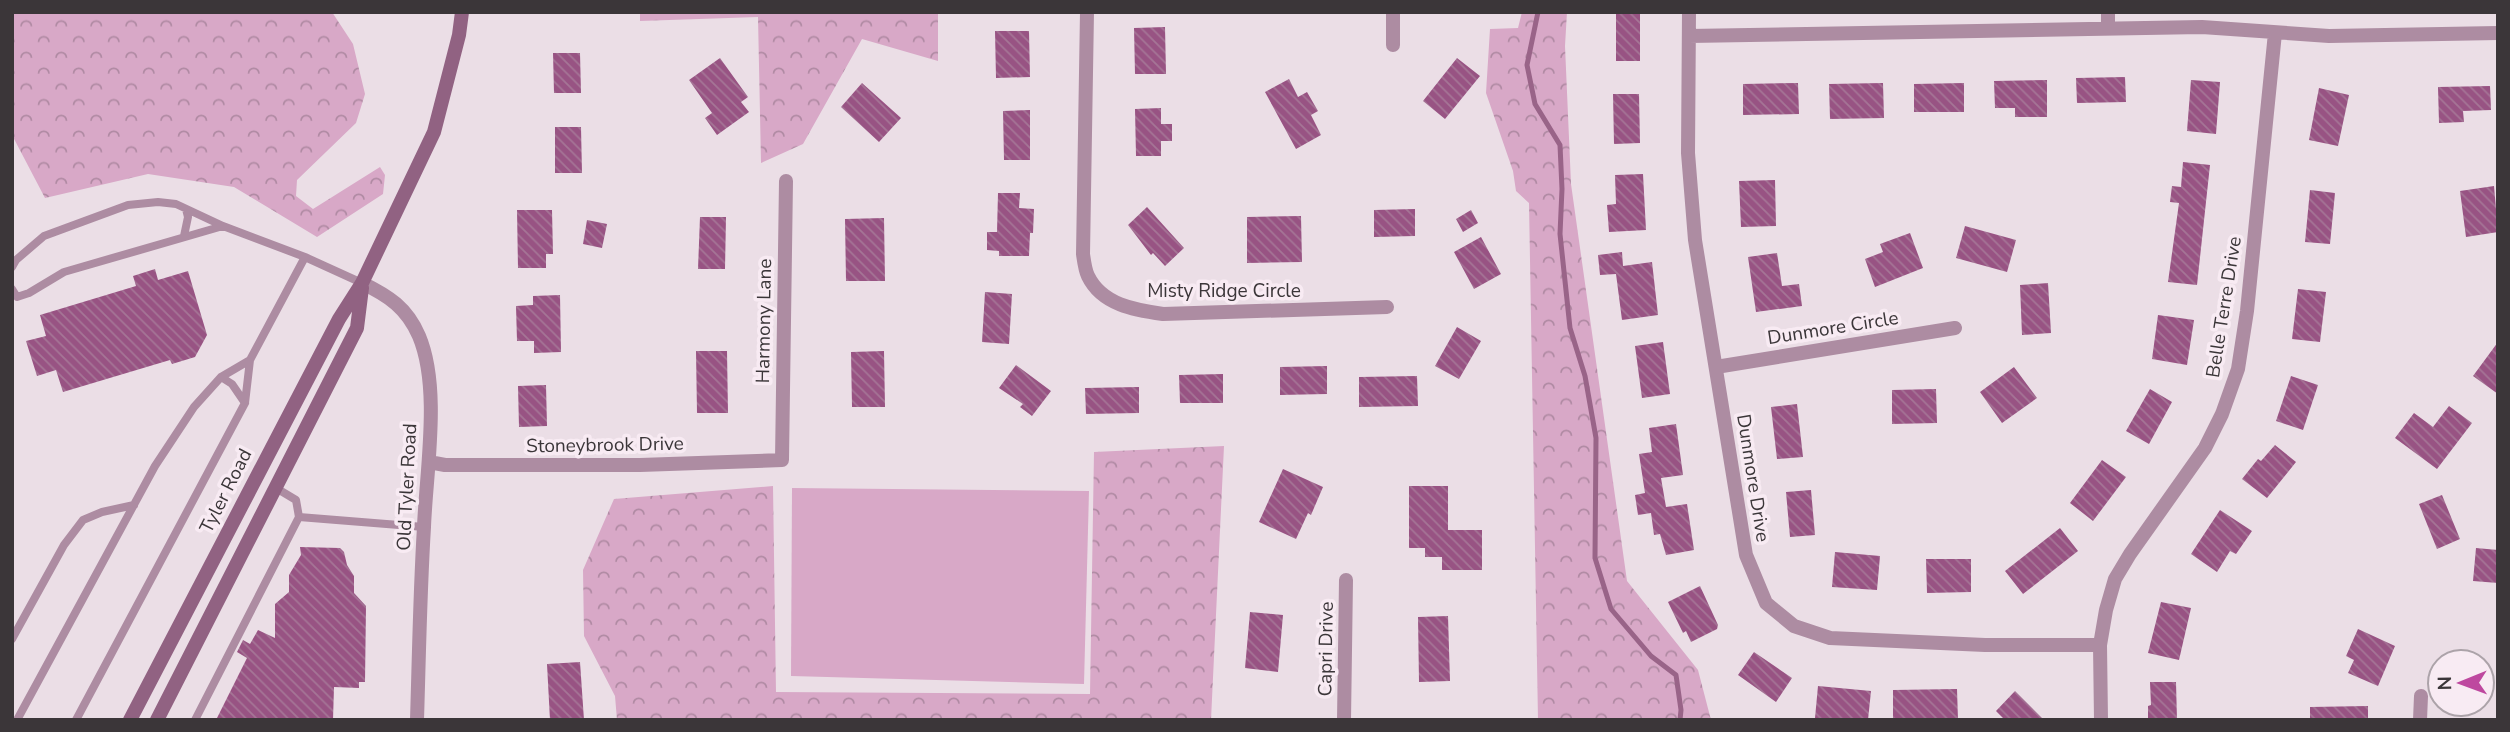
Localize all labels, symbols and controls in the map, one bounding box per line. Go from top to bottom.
street label: Belle Terre Drive [2200,234,2248,380]
street label: Harmony Lane [750,258,778,384]
street label: Misty Ridge Circle [1147,278,1301,304]
street label: Dunmore Circle [1766,305,1900,351]
street label: Dunmore Drive [1730,412,1776,544]
street label: Old Tyler Road [391,423,423,551]
street label: Stoneybrook Drive [526,431,684,459]
street label: Tyler Road [194,444,258,538]
street label: Capri Drive [1312,601,1340,697]
north arrow [2426,648,2496,718]
text: N [2432,676,2458,691]

